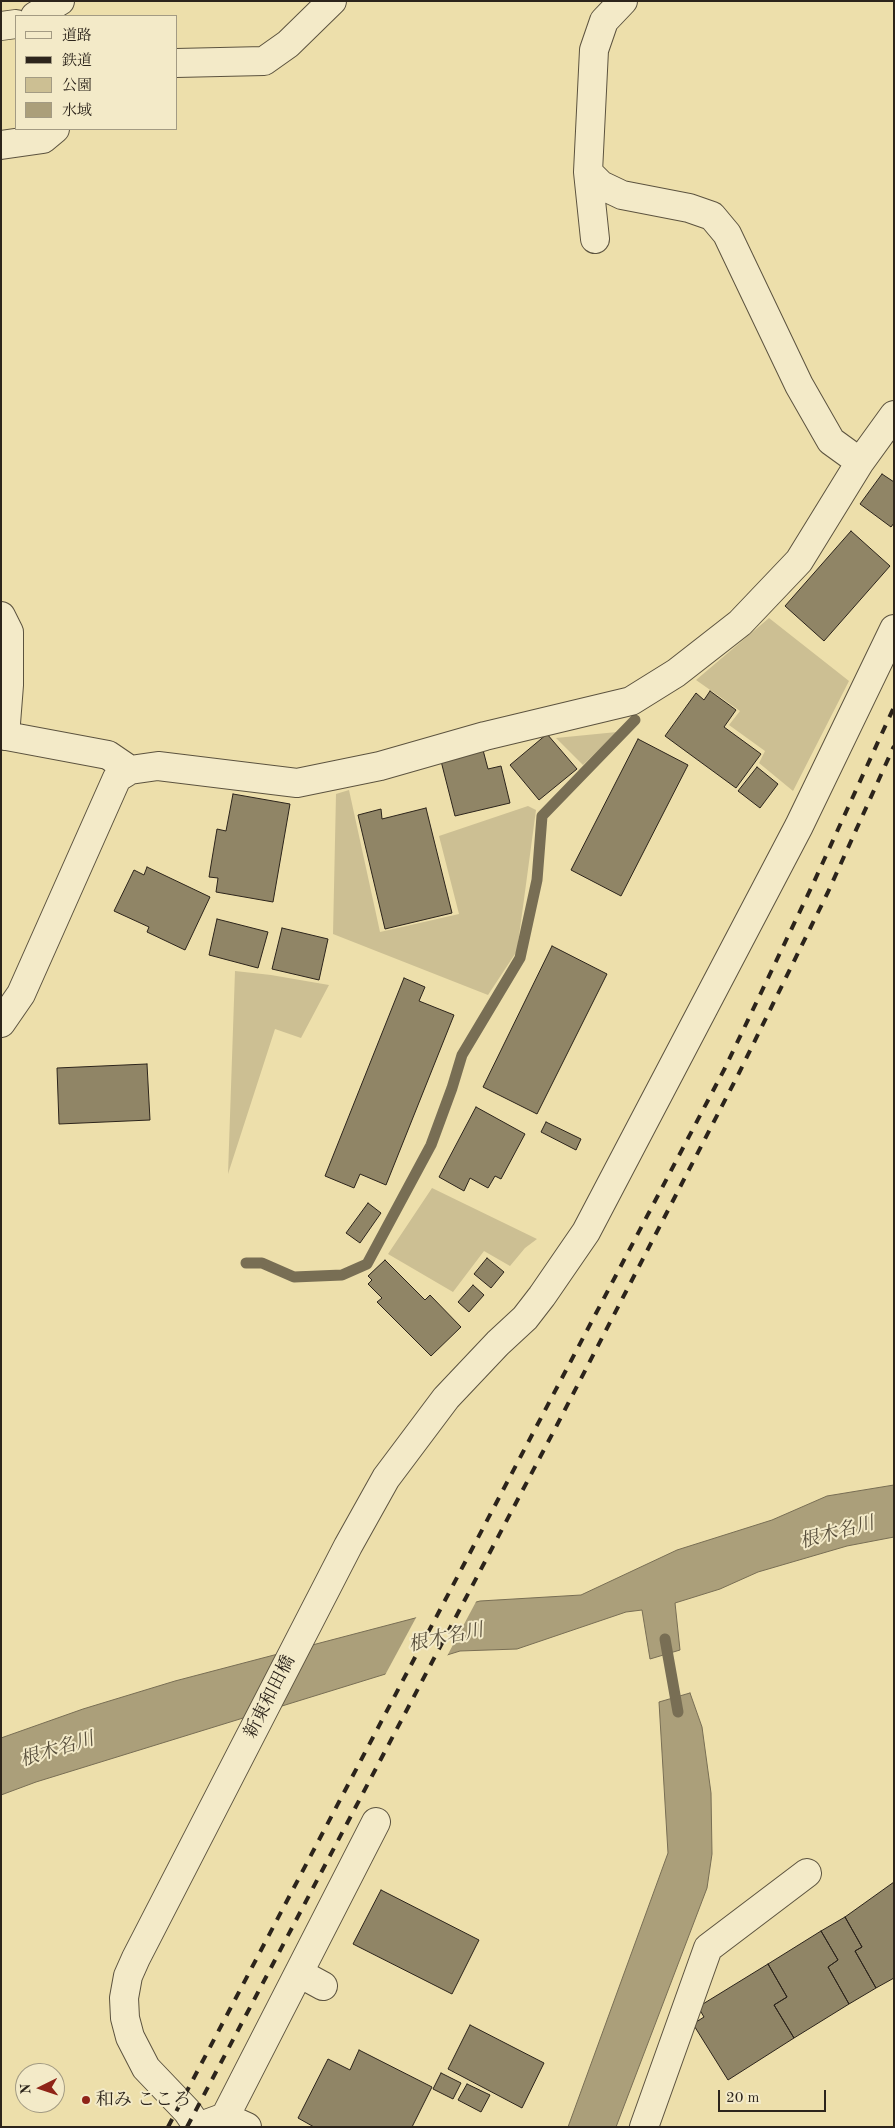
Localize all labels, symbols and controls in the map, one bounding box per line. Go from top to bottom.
legend [15,15,178,130]
text: 道路 [62,29,92,44]
text: 鉄道 [62,54,92,69]
text: 公園 [62,79,92,94]
text: 水域 [62,104,92,119]
water label: 根木名川 [797,1512,877,1554]
water label: 根木名川 [406,1619,486,1657]
street label: 新東和田橋 [240,1652,300,1742]
water label: 根木名川 [17,1728,97,1772]
north arrow [15,2063,65,2113]
scale bar [720,2080,828,2112]
text: N [19,2083,33,2095]
place label: 和み こころ [96,2089,191,2111]
text: 20 m [726,2091,760,2106]
marker: 和み こころ [80,2094,92,2106]

